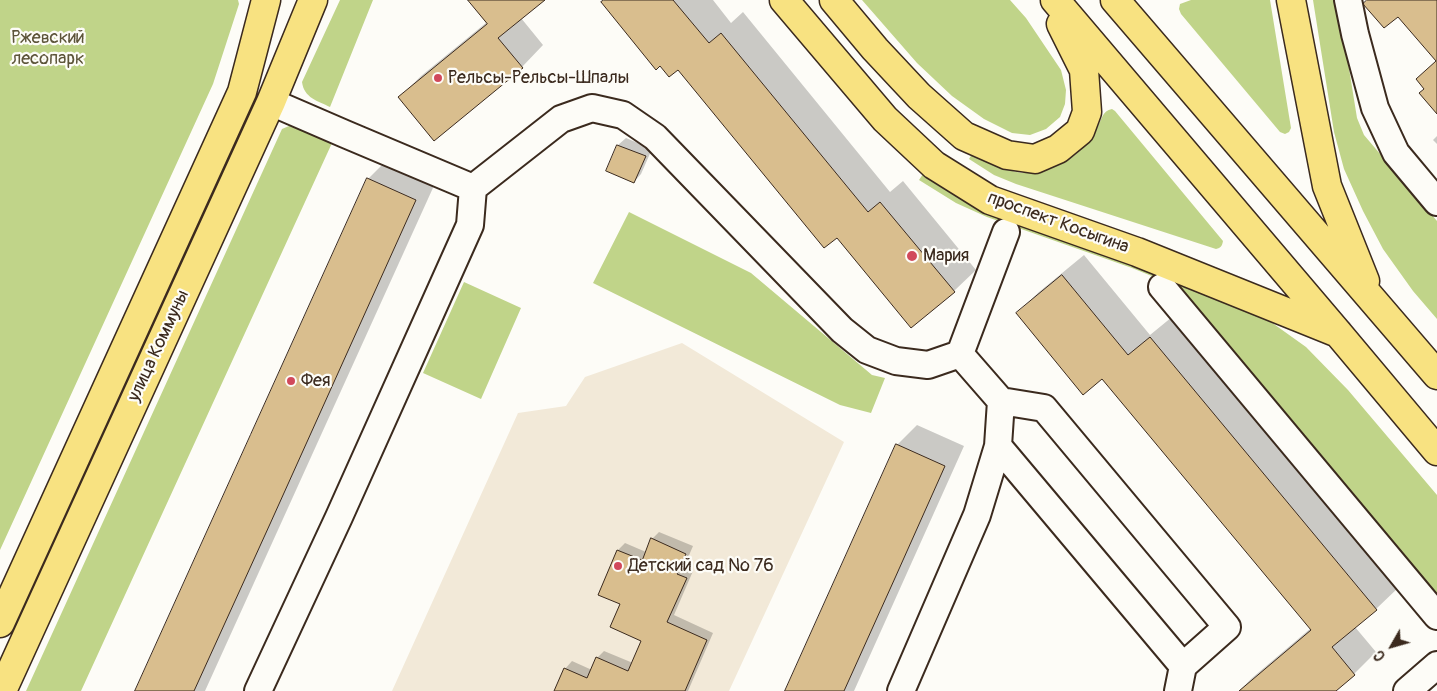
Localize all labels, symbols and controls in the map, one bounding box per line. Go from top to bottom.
park label: Ржевский лесопарк [11,27,85,70]
place label: Рельсы-Рельсы-Шпалы [448,67,629,89]
marker: Рельсы-Рельсы-Шпалы [432,72,444,84]
street label: проспект Косыгина [984,187,1132,259]
place label: Мария [923,245,969,267]
marker: Мария [905,249,919,263]
street label: улица Коммуны [124,287,194,405]
place label: Фея [301,370,330,392]
marker: Фея [285,375,297,387]
place label: Детский сад № 76 [628,555,774,577]
marker: Детский сад № 76 [612,560,624,572]
north arrow [1367,621,1417,671]
text: С [1370,647,1389,664]

